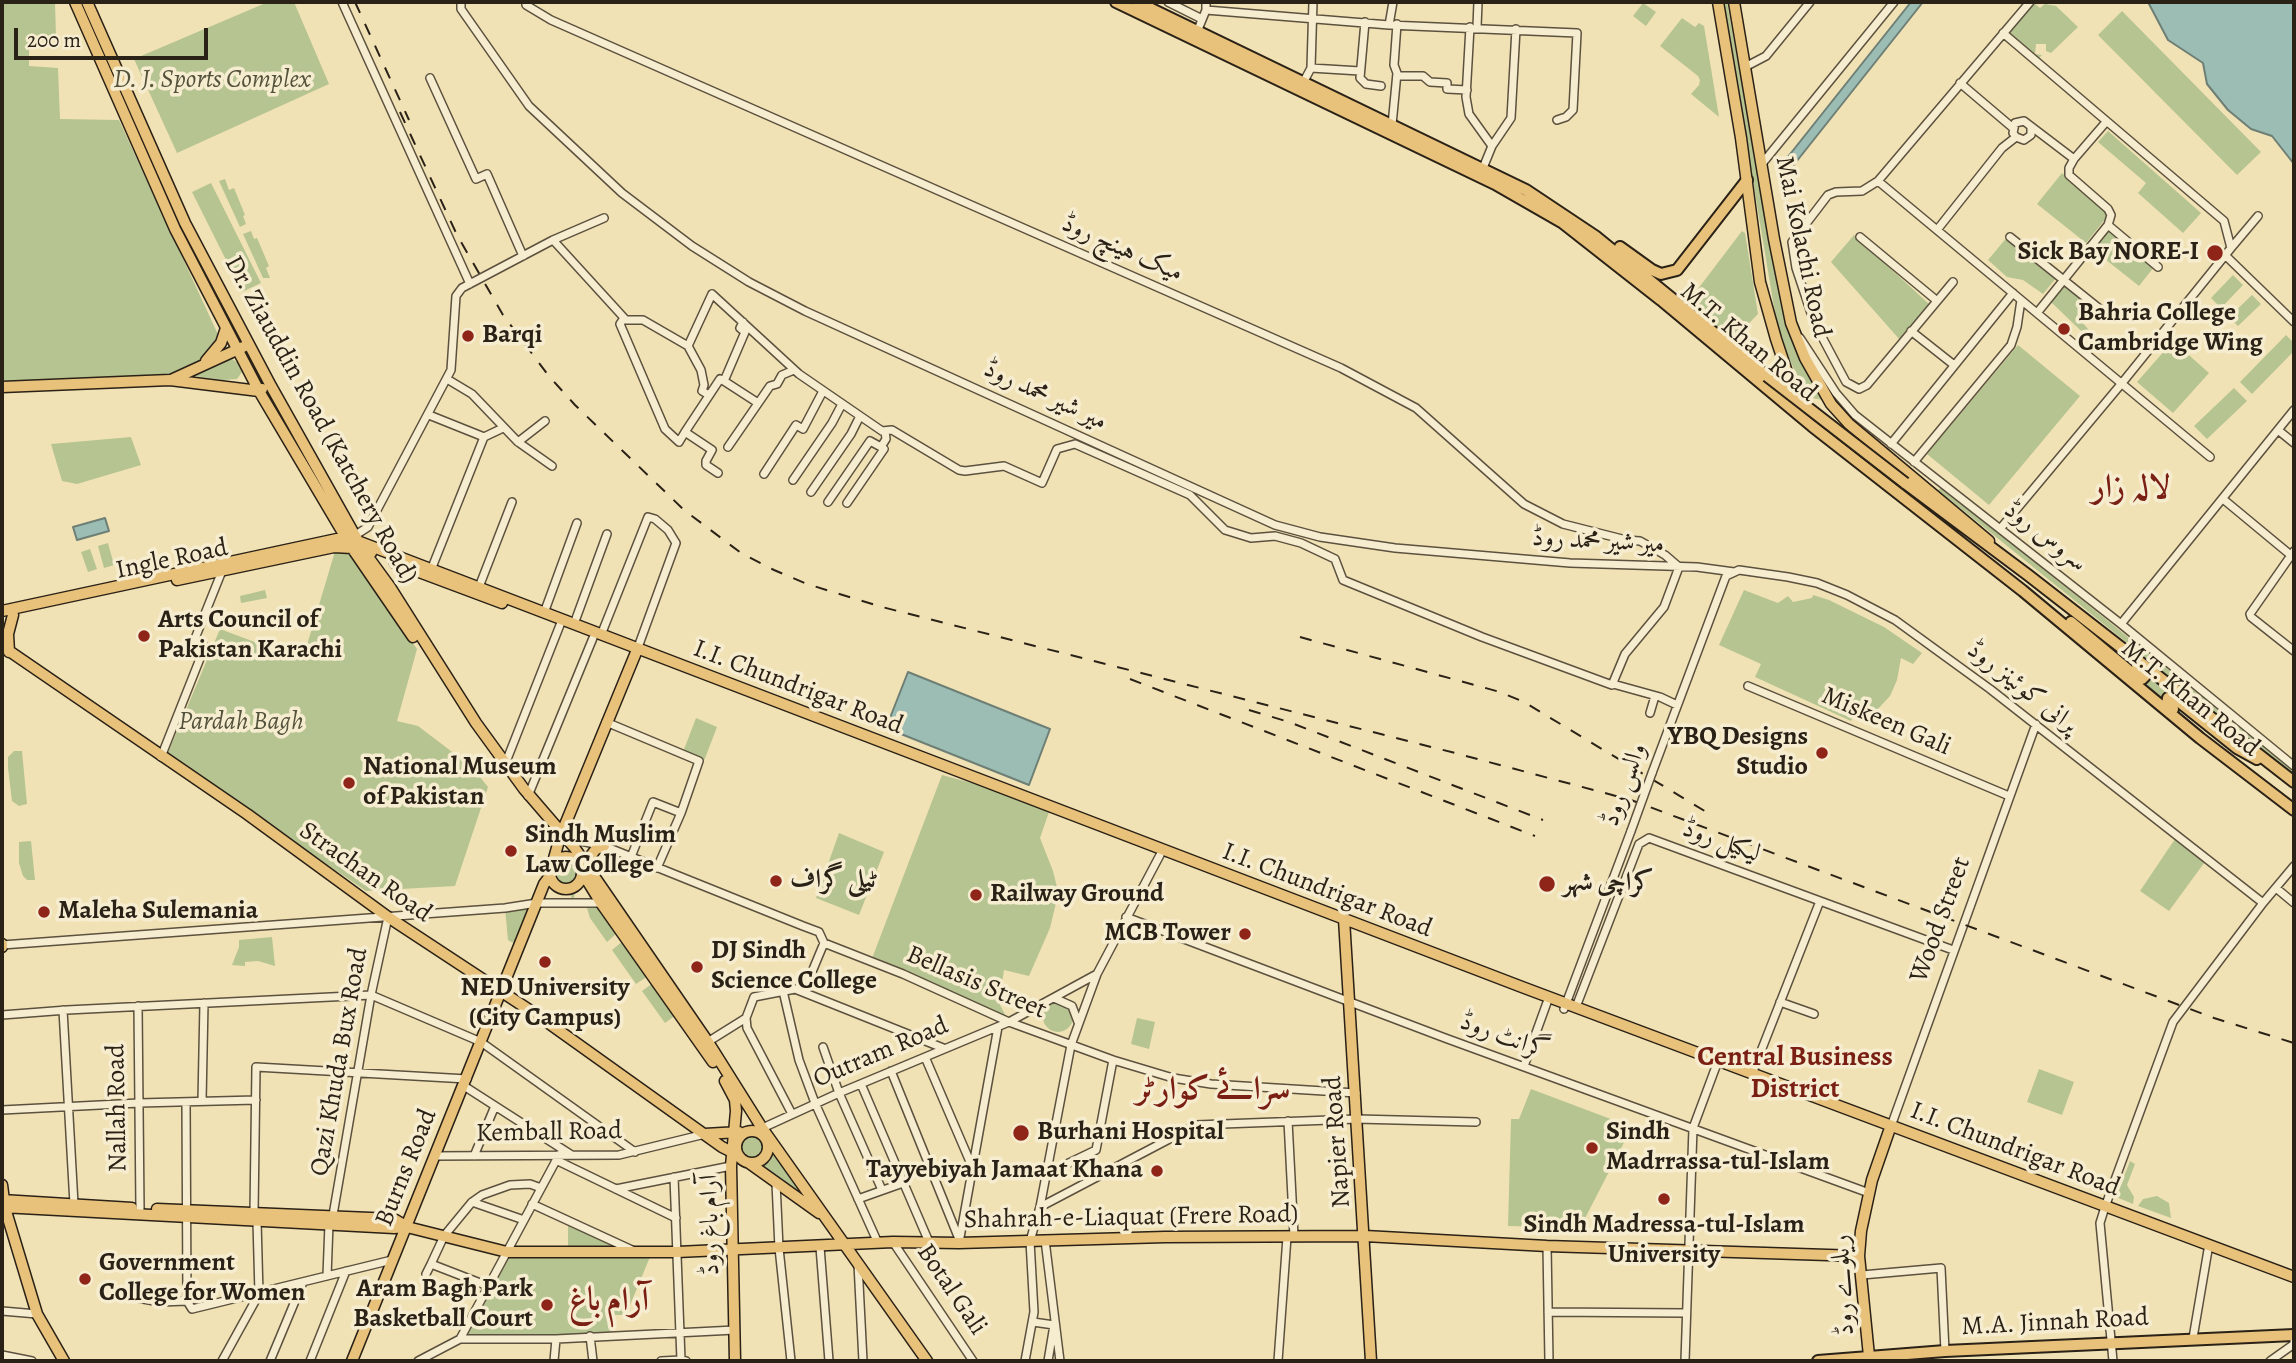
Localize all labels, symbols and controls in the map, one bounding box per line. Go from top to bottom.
scale bar [18,14,212,58]
text: 200 m [27,26,81,54]
park label: D. J. Sports Complex [113,65,311,97]
street label: Mai Kolachi Road [1768,153,1836,341]
street label: میک ہینچ روڈ [1056,208,1188,290]
place label: Sick Bay NORE-I [2018,237,2199,269]
marker: Sick Bay NORE-I [2205,243,2225,263]
street label: Dr. Ziauddin Road (Katchery Road) [217,251,423,589]
street label: M.T. Khan Road [1673,277,1823,409]
place label: Bahria College Cambridge Wing [2078,298,2263,360]
place label: Barqi [482,320,542,352]
marker: Bahria College Cambridge Wing [2056,321,2072,337]
marker: Barqi [460,328,476,344]
street label: میر شیر محمد روڈ [978,354,1112,438]
district label: لالہ زار [2092,469,2170,509]
street label: سروس روڈ [1997,495,2093,579]
street label: میر شیر محمد روڈ [1531,523,1665,561]
street label: Ingle Road [113,533,231,587]
place label: Arts Council of Pakistan Karachi [158,605,342,666]
marker: Arts Council of Pakistan Karachi [136,628,152,644]
street label: I.I. Chundrigar Road [689,634,907,742]
street label: M.T. Khan Road [2115,634,2265,764]
street label: پرانی کوئینز روڈ [1960,635,2084,741]
street label: Miskeen Gali [1817,681,1955,763]
park label: Pardah Bagh [178,707,304,739]
place label: YBQ Designs Studio [1667,722,1808,784]
street label: والس روڈ [1596,739,1654,831]
marker: YBQ Designs Studio [1814,745,1830,761]
place label: National Museum of Pakistan [363,752,557,814]
marker: National Museum of Pakistan [341,775,357,791]
street label: لیکیل روڈ [1678,814,1764,870]
street label: Strachan Road [293,816,437,930]
place label: Sindh Muslim Law College [525,820,676,882]
street label: I.I. Chundrigar Road [1218,837,1436,945]
marker: Sindh Muslim Law College [503,843,519,859]
street label: Wood Street [1904,853,1978,987]
place label: ٹیلی گراف [790,865,878,897]
place label: کراچی شہر [1563,868,1653,900]
marker: ٹیلی گراف [768,873,784,889]
marker: کراچی شہر [1537,874,1557,894]
place label: Railway Ground [990,879,1164,911]
marker: Railway Ground [968,887,984,903]
place label: Maleha Sulemania [58,896,258,928]
marker: Maleha Sulemania [36,904,52,920]
place label: MCB Tower [1104,918,1231,950]
marker: MCB Tower [1237,926,1253,942]
place label: DJ Sindh Science College [711,936,877,998]
street label: Bellasis Street [901,940,1051,1026]
street label: Qazi Khuda Bux Road [305,945,375,1179]
marker: NED University (City Campus) [537,954,553,970]
marker: DJ Sindh Science College [689,959,705,975]
place label: NED University (City Campus) [460,973,630,1034]
street label: گرانٹ روڈ [1455,1007,1553,1067]
street label: Outram Road [809,1011,953,1095]
district label: Central Business District [1697,1041,1893,1107]
street label: Nallah Road [101,1044,135,1172]
district label: سرائے کوارٹر [1136,1071,1290,1111]
street label: Napier Road [1318,1075,1358,1209]
street label: I.I. Chundrigar Road [1906,1096,2124,1204]
street label: Burns Road [369,1105,445,1231]
street label: Kemball Road [476,1116,622,1150]
place label: Burhani Hospital [1037,1117,1224,1149]
place label: Sindh Madrrassa-tul-Islam [1606,1117,1830,1178]
marker: Burhani Hospital [1011,1123,1031,1143]
marker: Sindh Madrrassa-tul-Islam [1584,1140,1600,1156]
place label: Tayyebiyah Jamaat Khana [866,1155,1143,1187]
marker: Tayyebiyah Jamaat Khana [1149,1163,1165,1179]
street label: آرام باغ روڈ [695,1174,727,1276]
marker: Sindh Madressa-tul-Islam University [1656,1191,1672,1207]
street label: Shahrah-e-Liaquat (Frere Road) [963,1199,1299,1237]
place label: Sindh Madressa-tul-Islam University [1523,1210,1805,1272]
street label: ریلوے روڈ [1826,1234,1862,1336]
street label: Botal Gali [909,1238,993,1342]
place label: Government College for Women [99,1248,305,1310]
marker: Government College for Women [77,1271,93,1287]
place label: Aram Bagh Park Basketball Court [353,1274,533,1336]
district label: آرام باغ [569,1282,649,1322]
marker: Aram Bagh Park Basketball Court [539,1297,555,1313]
street label: M.A. Jinnah Road [1961,1303,2149,1343]

